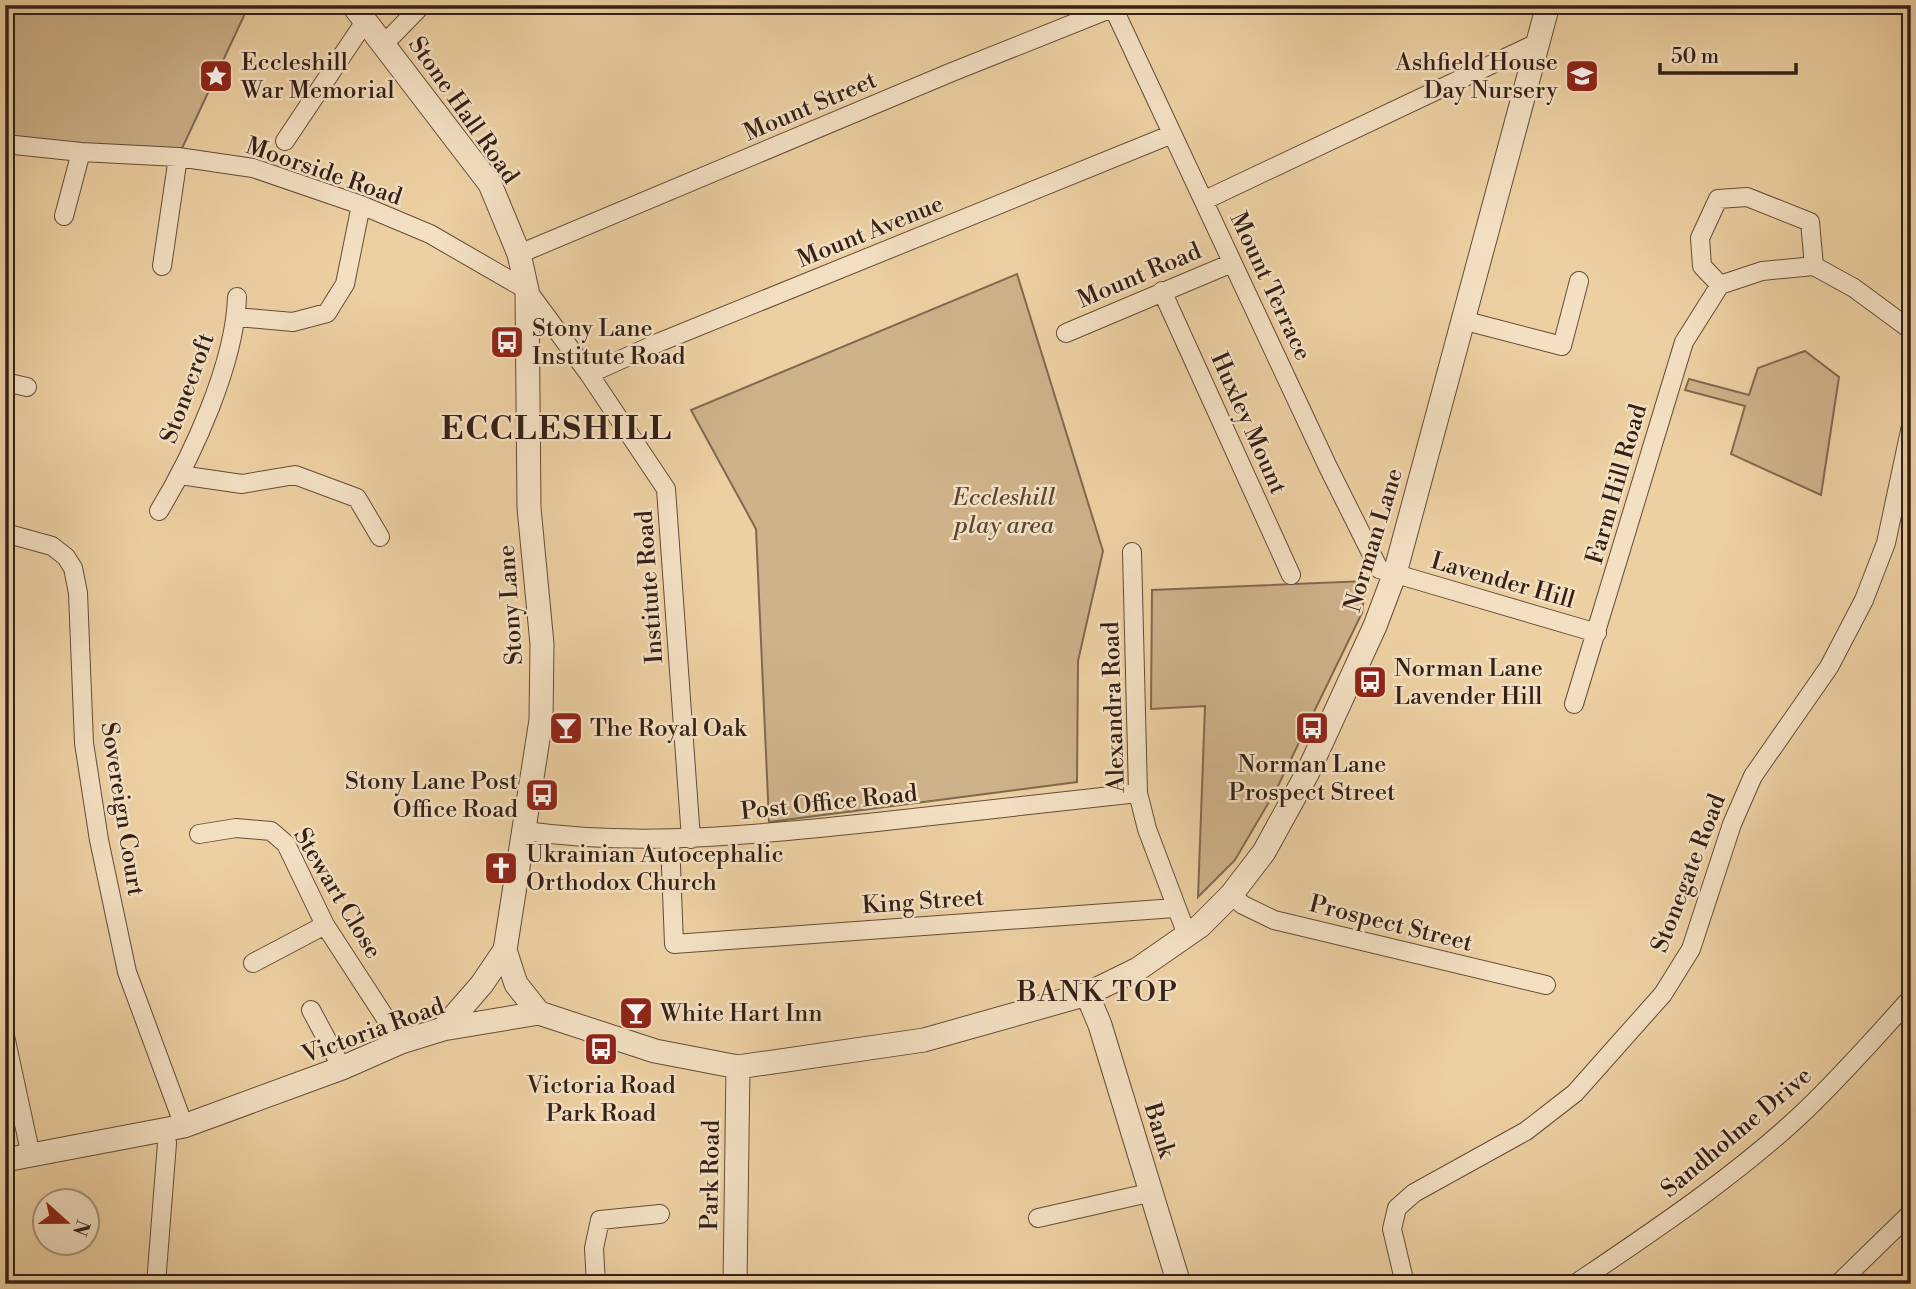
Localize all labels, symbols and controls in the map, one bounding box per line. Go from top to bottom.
street label: Stone Hall Road [401,31,525,190]
scale bar [1660,32,1797,76]
text: 50 m [1671,44,1719,70]
place label: Eccleshill War Memorial [240,48,395,106]
place label: Ashfield House Day Nursery [1394,48,1558,106]
place icon: Eccleshill War Memorial [197,57,235,95]
school or university icon: Ashfield House Day Nursery [1563,57,1601,95]
street label: Mount Street [739,65,882,148]
street label: Moorside Road [242,131,406,213]
street label: Mount Avenue [793,189,948,275]
street label: Mount Terrace [1223,207,1318,365]
street label: Mount Road [1073,236,1206,315]
place label: Stony Lane Institute Road [532,314,686,372]
bus stop icon: Stony Lane Institute Road [488,323,526,361]
street label: Stonecroft [154,329,222,448]
street label: Huxley Mount [1203,348,1293,499]
street label: Farm Hill Road [1580,400,1654,568]
district label: ECCLESHILL [441,409,673,449]
street label: Norman Lane [1338,465,1410,616]
park label: Eccleshill play area [951,483,1055,541]
street label: Institute Road [630,509,670,665]
street label: Stony Lane [492,544,530,666]
street label: Lavender Hill [1427,546,1578,616]
street label: Alexandra Road [1096,620,1132,794]
place label: Norman Lane Lavender Hill [1394,654,1543,712]
bus stop icon: Norman Lane Lavender Hill [1351,663,1389,701]
bar icon: The Royal Oak [547,709,585,747]
bus stop icon: Norman Lane Prospect Street [1293,709,1331,747]
place label: The Royal Oak [590,714,748,744]
street label: Sovereign Court [93,720,151,899]
place label: Norman Lane Prospect Street [1228,750,1396,808]
place label: Stony Lane Post Office Road [345,767,518,825]
bus stop icon: Stony Lane Post Office Road [523,776,561,814]
street label: Post Office Road [739,779,919,827]
street label: Stonegate Road [1645,789,1733,957]
street label: Stewart Close [286,823,388,964]
place label: Ukrainian Autocephalic Orthodox Church [526,840,784,898]
church icon: Ukrainian Autocephalic Orthodox Church [482,849,520,887]
street label: King Street [861,883,986,921]
street label: Prospect Street [1306,889,1476,959]
district label: BANK TOP [1016,975,1179,1010]
street label: Victoria Road [297,991,449,1071]
bar icon: White Hart Inn [617,994,655,1032]
place label: White Hart Inn [659,999,823,1029]
bus stop icon: Victoria Road Park Road [582,1030,620,1068]
street label: Sandholme Drive [1655,1061,1818,1205]
place label: Victoria Road Park Road [525,1071,676,1129]
street label: Bank [1136,1098,1182,1163]
street label: Park Road [695,1119,727,1231]
north arrow [32,1188,102,1258]
text: N [67,1216,95,1239]

